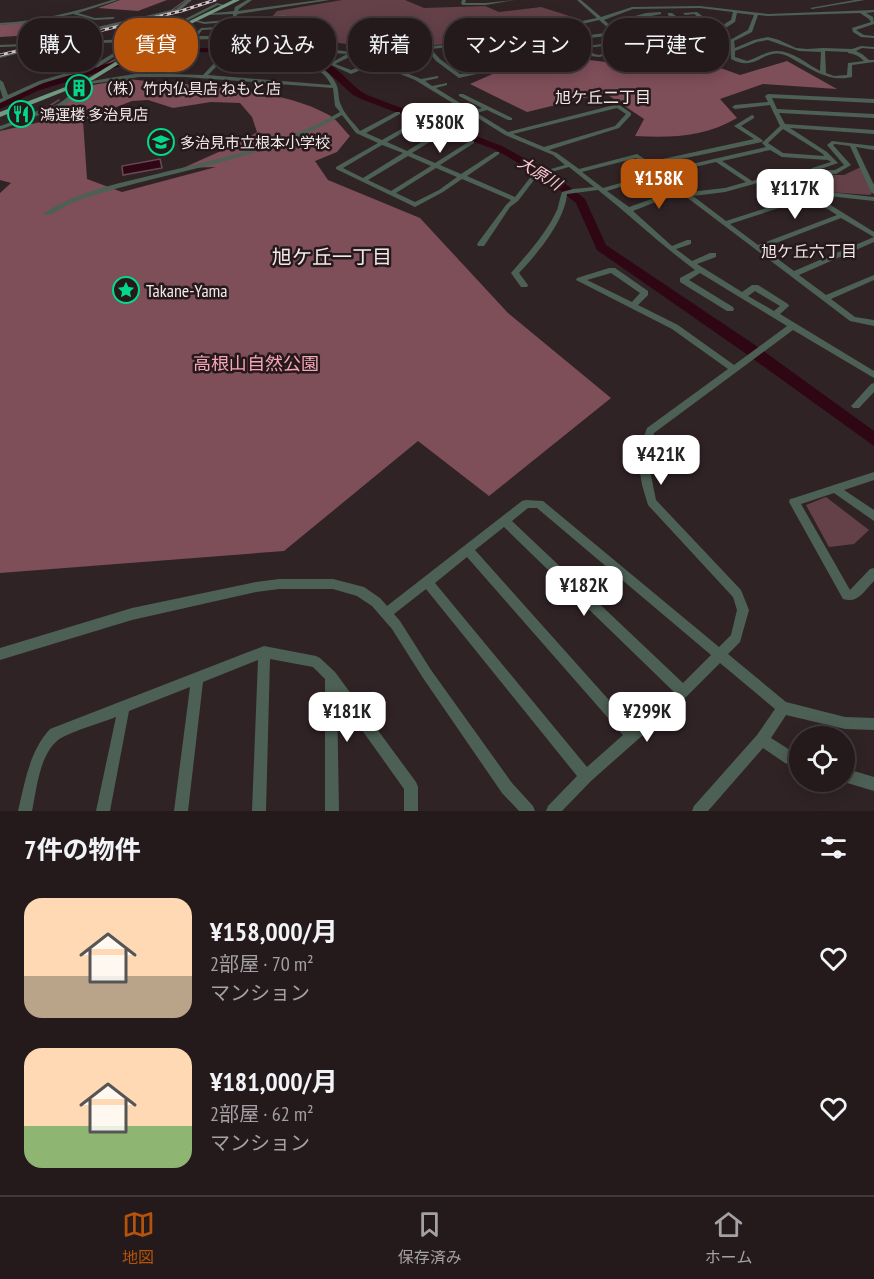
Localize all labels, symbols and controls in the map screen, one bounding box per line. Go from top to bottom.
chip: 購入 [18,18,102,72]
chip: 賃貸 [114,18,198,72]
chip: 絞り込み [210,18,336,72]
chip: 新着 [348,18,432,72]
chip: マンション [444,18,591,72]
chip: 一戸建て [603,18,729,72]
building icon: （株）竹内仏具店 ねもと店 [64,73,94,103]
place label: （株）竹内仏具店 ねもと店 [98,79,281,98]
district label: 旭ケ丘二丁目 [555,87,651,107]
restaurant icon: 鴻運楼 多治見店 [6,99,36,129]
pin: ¥580K [398,103,482,154]
place label: 鴻運楼 多治見店 [40,105,148,124]
text: ¥580K [416,109,464,135]
school or university icon: 多治見市立根本小学校 [146,127,176,157]
place label: 多治見市立根本小学校 [180,133,330,152]
water label: 大原川 [514,152,567,195]
pin: ¥158K [617,159,701,210]
text: ¥158K [635,165,683,191]
pin: ¥117K [753,169,837,220]
text: ¥117K [771,175,819,201]
district label: 旭ケ丘六丁目 [761,241,857,261]
district label: 旭ケ丘一丁目 [272,244,392,270]
place icon: Takane-Yama [111,275,141,305]
place label: Takane-Yama [146,279,228,302]
park label: 高根山自然公園 [193,352,319,375]
pin: ¥421K [619,435,703,486]
text: ¥421K [637,441,685,467]
pin: ¥182K [542,566,626,617]
text: ¥182K [560,572,608,598]
pin: ¥181K [305,692,389,743]
pin: ¥299K [605,692,689,743]
text: ¥181K [323,698,371,724]
text: ¥299K [623,698,671,724]
map controls [789,726,855,792]
button: locate [789,726,855,792]
icon: filters [817,831,850,864]
text: 7件の物件 [24,833,140,866]
text: ¥158,000/月 [210,915,338,948]
icon: home [72,922,144,994]
icon: heart [817,942,850,975]
text: 2部屋 · 70 m² [210,951,314,977]
text: マンション [210,980,310,1006]
text: ¥181,000/月 [210,1065,338,1098]
icon: home [72,1072,144,1144]
icon: heart [817,1092,850,1125]
text: 2部屋 · 62 m² [210,1101,314,1127]
text: マンション [210,1130,310,1156]
tab: 地図 [122,1208,155,1268]
tab: 保存済み [398,1208,462,1268]
tab: ホーム [705,1208,752,1268]

